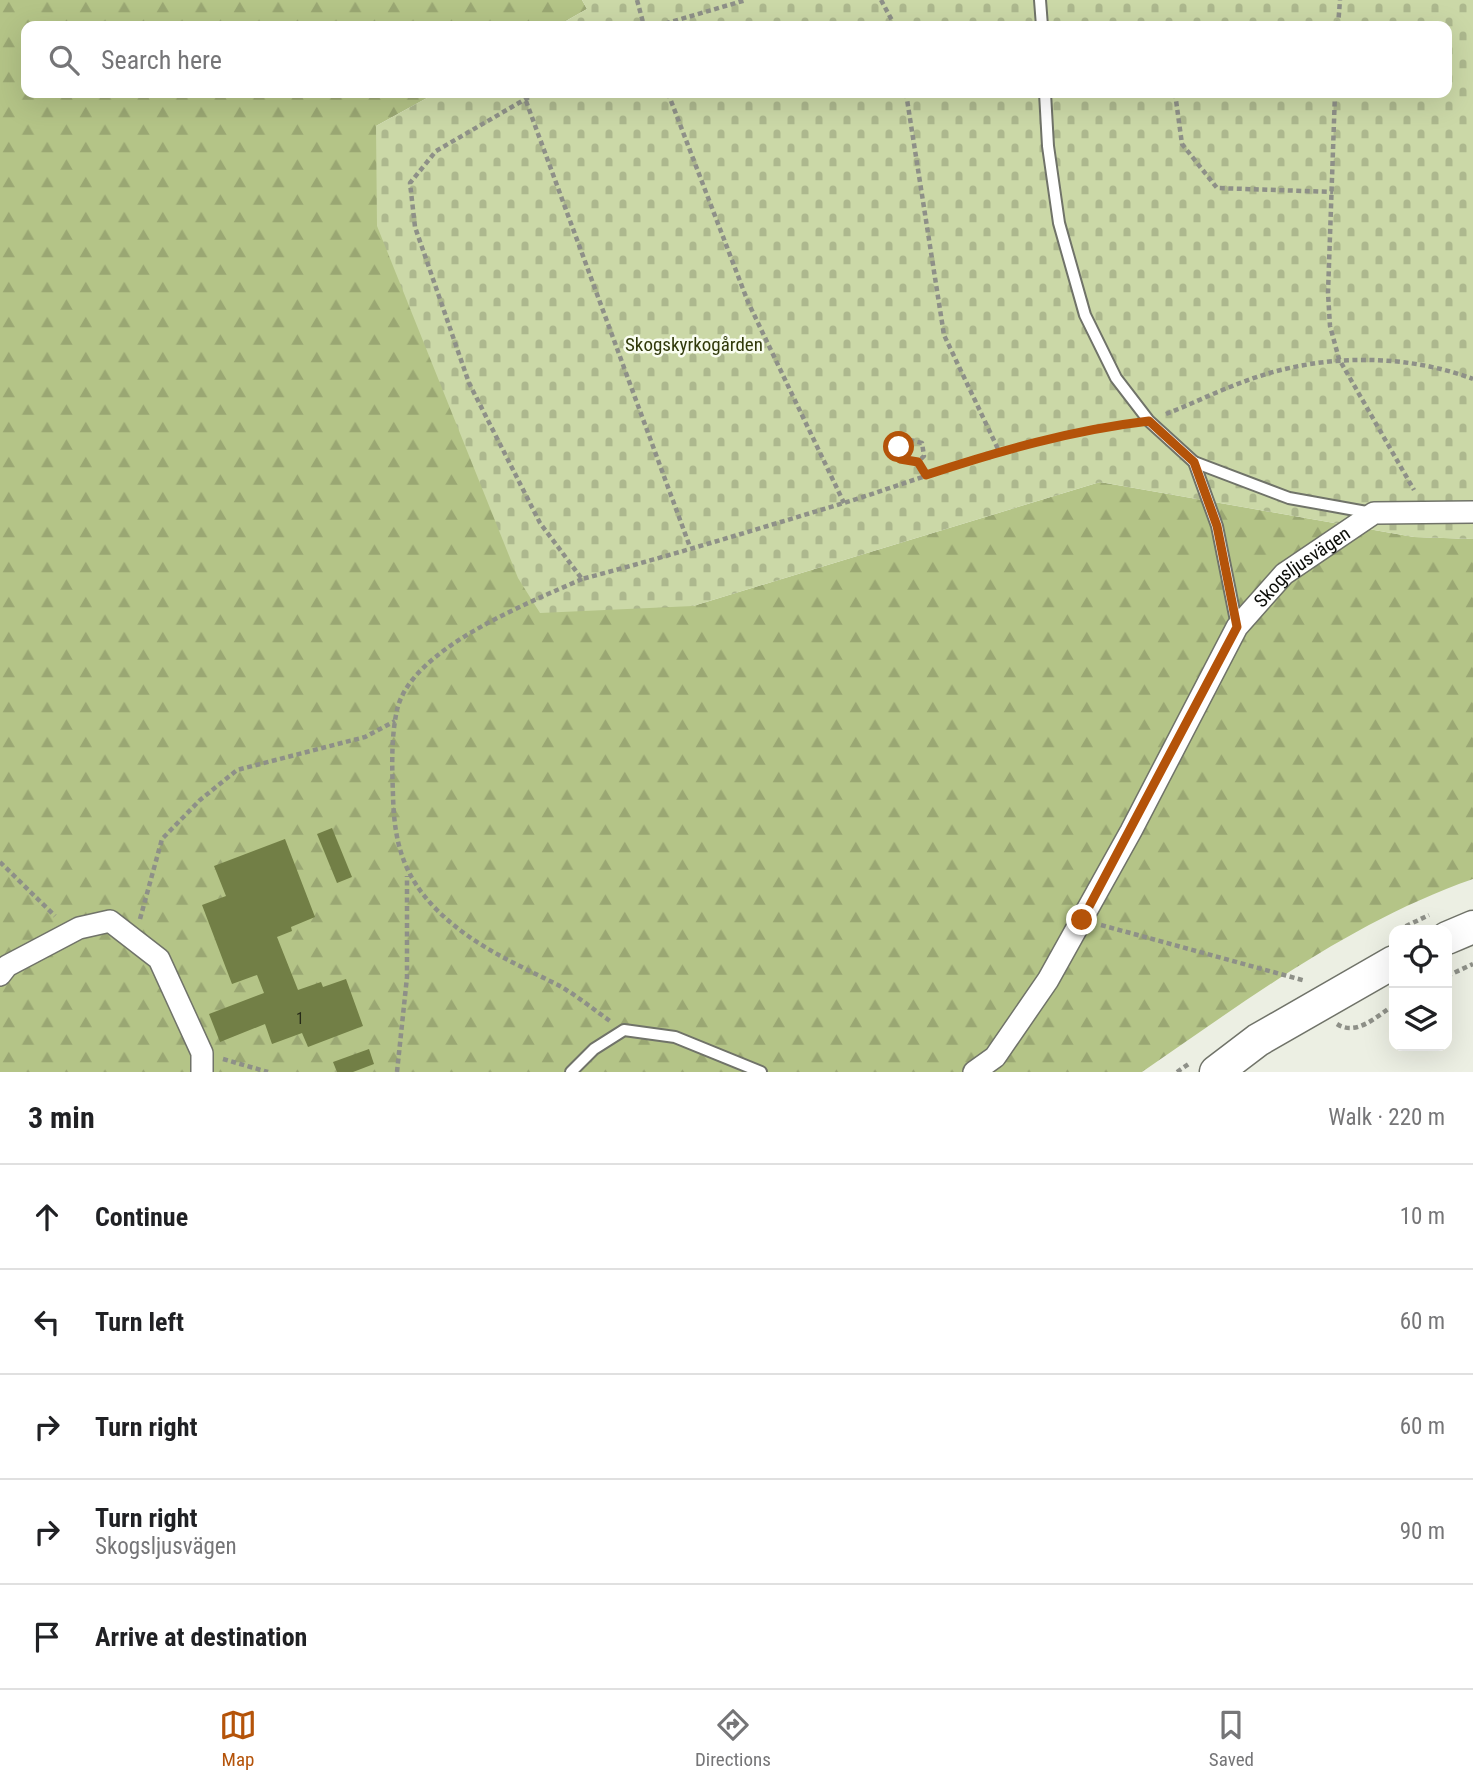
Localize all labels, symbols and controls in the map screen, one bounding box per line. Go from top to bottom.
search box [21,21,1452,98]
icon: search [45,41,83,79]
text: Search here [101,45,222,75]
park label: Skogskyrkogården [625,333,763,356]
route start [883,431,914,462]
street label: Skogsljusvägen [1249,522,1354,612]
route end [1066,904,1097,935]
map controls [1389,925,1452,1051]
button: locate [1389,925,1452,988]
button: layers [1389,988,1452,1051]
house number: 1 [296,1009,304,1028]
text: 3 min [28,1100,95,1135]
text: Walk · 220 m [1328,1104,1445,1131]
icon: ahead [28,1198,66,1236]
text: Continue [95,1202,188,1232]
text: 10 m [1400,1203,1445,1230]
icon: left [28,1303,66,1341]
text: Turn left [95,1307,184,1337]
text: 60 m [1400,1308,1445,1335]
icon: right [28,1408,66,1446]
text: Turn right [95,1412,197,1442]
text: 60 m [1400,1413,1445,1440]
text: Turn right [95,1503,197,1533]
icon: right [28,1513,66,1551]
text: 90 m [1400,1518,1445,1545]
text: Skogsljusvägen [95,1533,237,1560]
icon: arrive [28,1618,66,1656]
text: Arrive at destination [95,1622,307,1652]
tab: Map [219,1706,257,1771]
tab: Directions [695,1706,771,1771]
tab: Saved [1209,1706,1254,1771]

